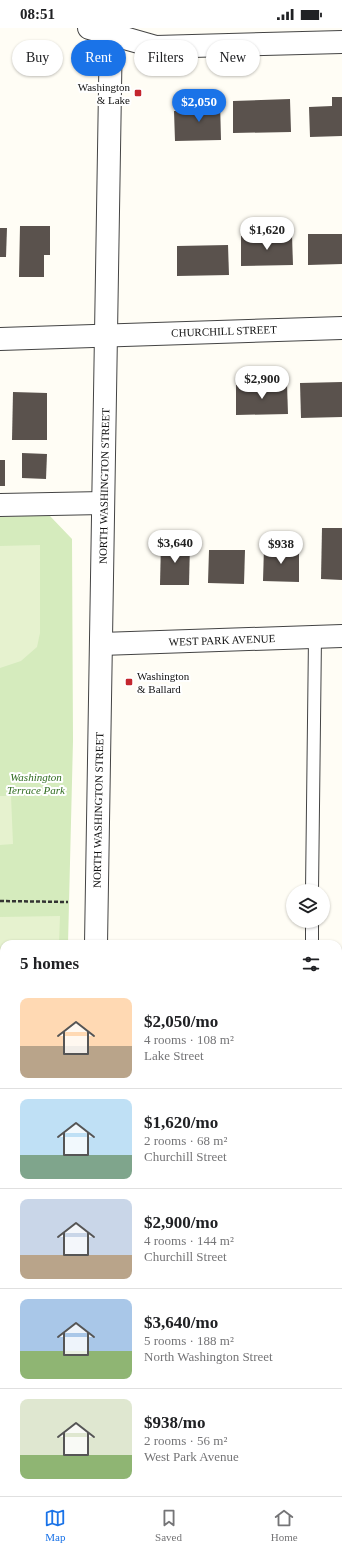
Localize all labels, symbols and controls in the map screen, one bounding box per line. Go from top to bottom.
text: 08:51 [20,6,55,22]
chip: Buy [12,40,63,76]
chip: Rent [71,40,126,76]
chip: Filters [134,40,198,76]
chip: New [206,40,260,76]
place label: Washington & Lake [78,81,130,106]
marker: Washington & Lake [133,88,143,98]
pin: $2,050 [166,89,232,123]
text: $2,050 [181,94,217,109]
pin: $1,620 [234,217,300,251]
text: $1,620 [249,222,285,237]
street label: CHURCHILL STREET [171,323,277,339]
pin: $2,900 [229,366,295,400]
text: $2,900 [244,371,280,386]
street label: NORTH WASHINGTON STREET [97,408,111,564]
pin: $3,640 [142,530,208,564]
pin: $938 [257,531,305,565]
text: $3,640 [157,535,193,550]
text: $938 [268,536,294,551]
street label: WEST PARK AVENUE [168,632,276,648]
place label: Washington & Ballard [137,670,190,695]
marker: Washington & Ballard [124,677,134,687]
street label: NORTH WASHINGTON STREET [91,732,105,888]
park label: Washington Terrace Park [7,771,66,796]
map controls [286,884,330,928]
button: layers [286,884,330,928]
icon: filters [300,953,322,975]
text: 5 homes [20,954,79,973]
text: $2,050/mo [144,1012,218,1031]
icon: home [52,1014,100,1062]
text: 4 rooms · 108 m² [144,1032,234,1047]
text: Lake Street [144,1048,204,1063]
text: $1,620/mo [144,1113,218,1132]
icon: home [52,1115,100,1163]
text: 2 rooms · 68 m² [144,1133,227,1148]
text: Churchill Street [144,1149,227,1164]
text: $2,900/mo [144,1213,218,1232]
icon: home [52,1215,100,1263]
text: 4 rooms · 144 m² [144,1233,234,1248]
text: Churchill Street [144,1249,227,1264]
text: $3,640/mo [144,1313,218,1332]
icon: home [52,1315,100,1363]
text: 5 rooms · 188 m² [144,1333,234,1348]
text: North Washington Street [144,1349,273,1364]
text: $938/mo [144,1413,205,1432]
icon: home [52,1415,100,1463]
text: 2 rooms · 56 m² [144,1433,227,1448]
text: West Park Avenue [144,1449,239,1464]
tab: Map [44,1507,66,1543]
tab: Saved [155,1507,182,1543]
tab: Home [271,1507,298,1543]

